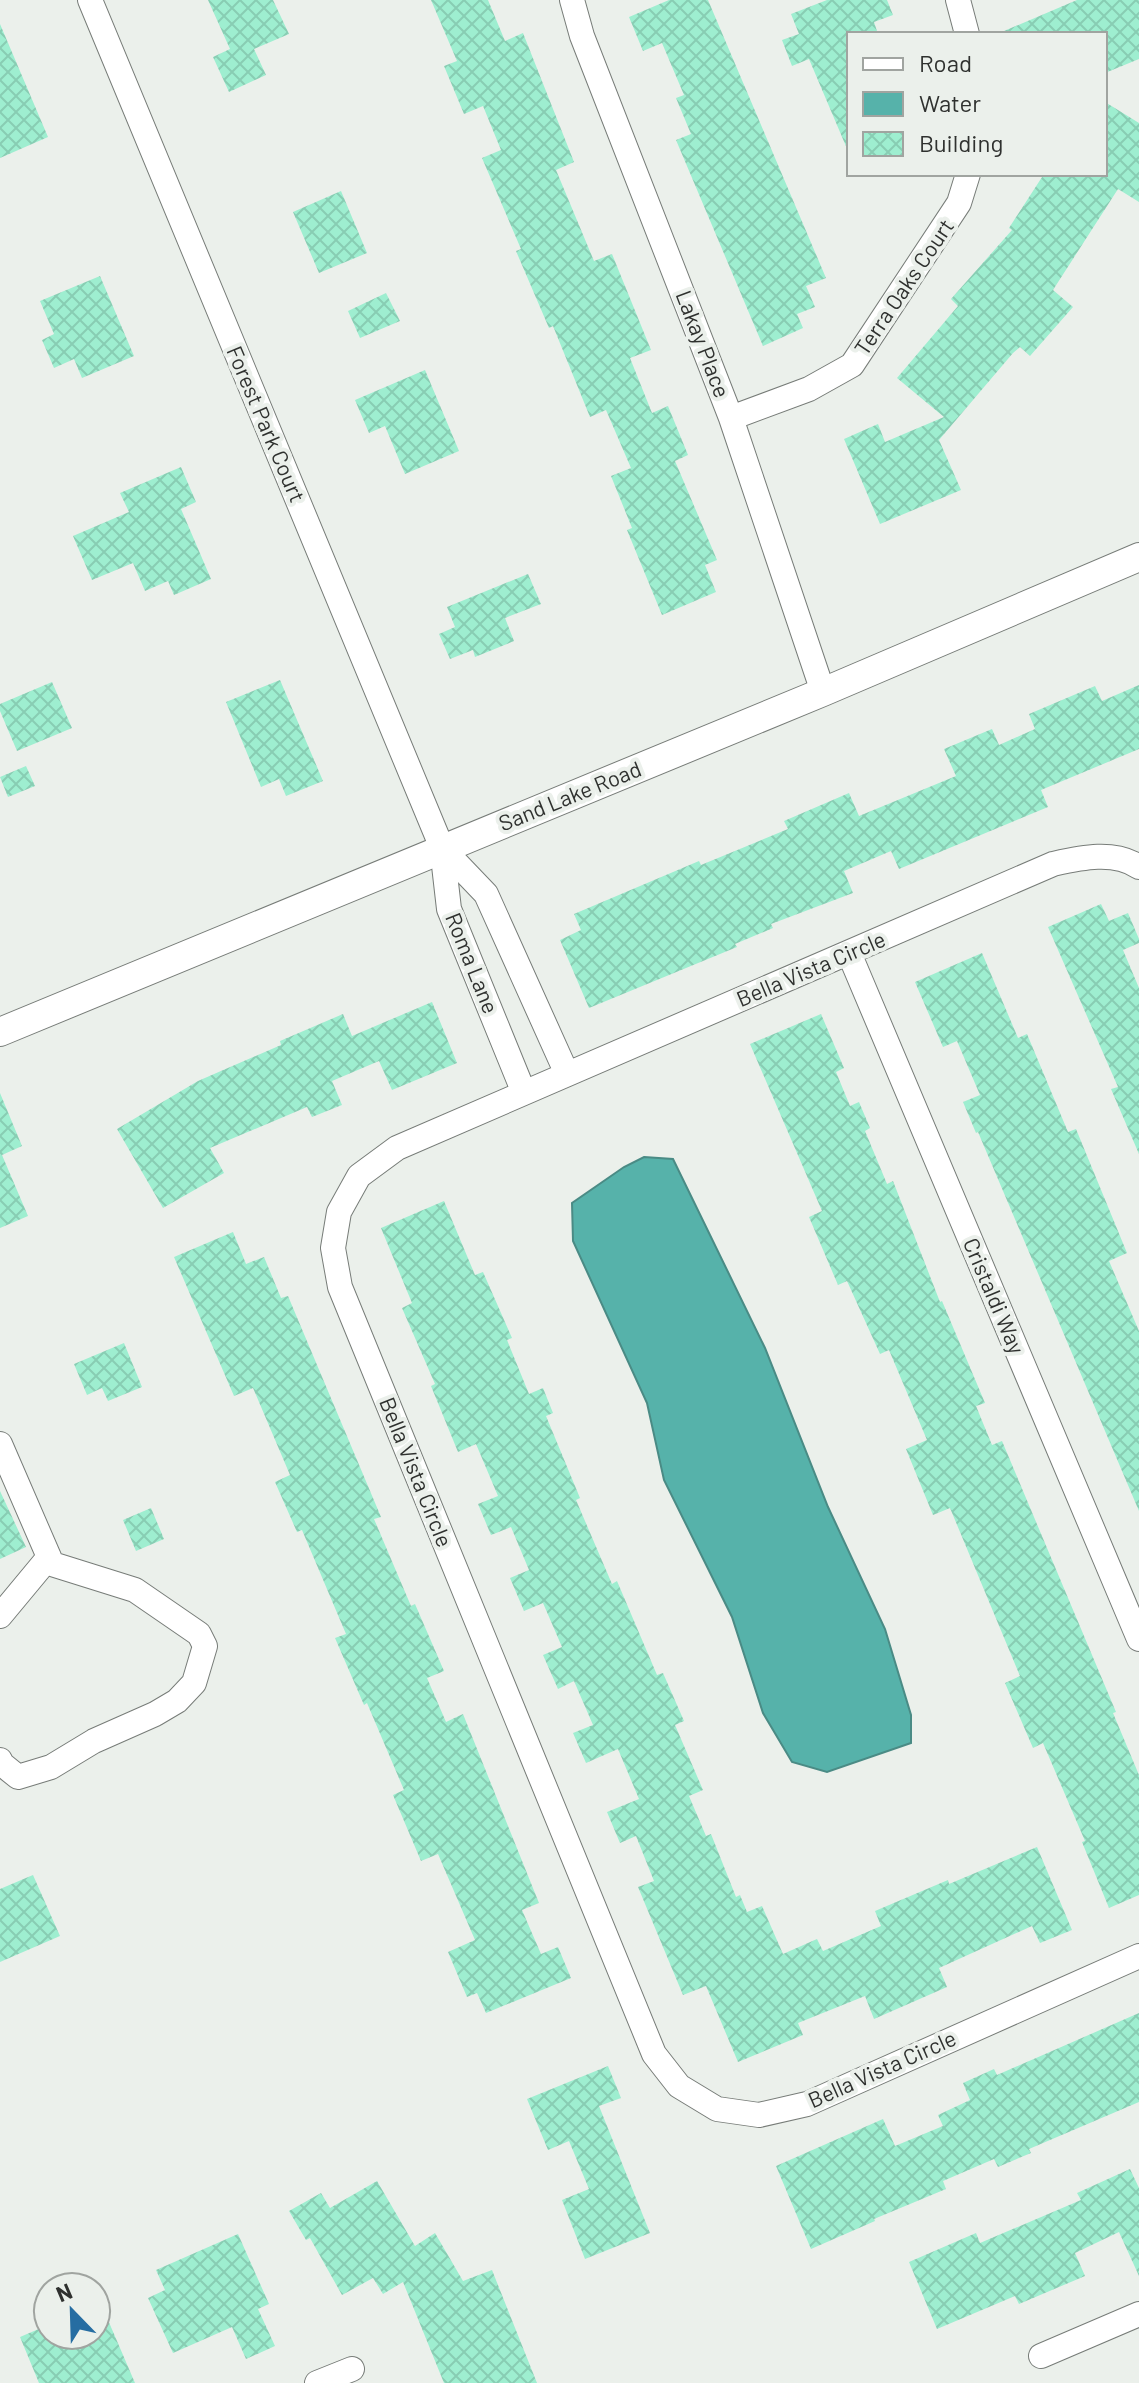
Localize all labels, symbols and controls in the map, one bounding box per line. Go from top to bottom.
legend [847,32,1107,176]
text: Road [919,48,972,77]
text: Water [919,88,981,117]
text: Building [919,128,1003,157]
street label: Terra Oaks Court [848,213,958,359]
street label: Lakay Place [672,286,736,401]
street label: Forest Park Court [222,342,312,506]
street label: Sand Lake Road [495,755,645,835]
street label: Roma Lane [441,908,505,1017]
street label: Bella Vista Circle [732,925,889,1011]
street label: Cristaldi Way [959,1234,1031,1357]
street label: Bella Vista Circle [375,1393,459,1550]
street label: Bella Vista Circle [804,2024,960,2112]
north arrow [32,2271,112,2351]
text: N [52,2277,76,2306]

